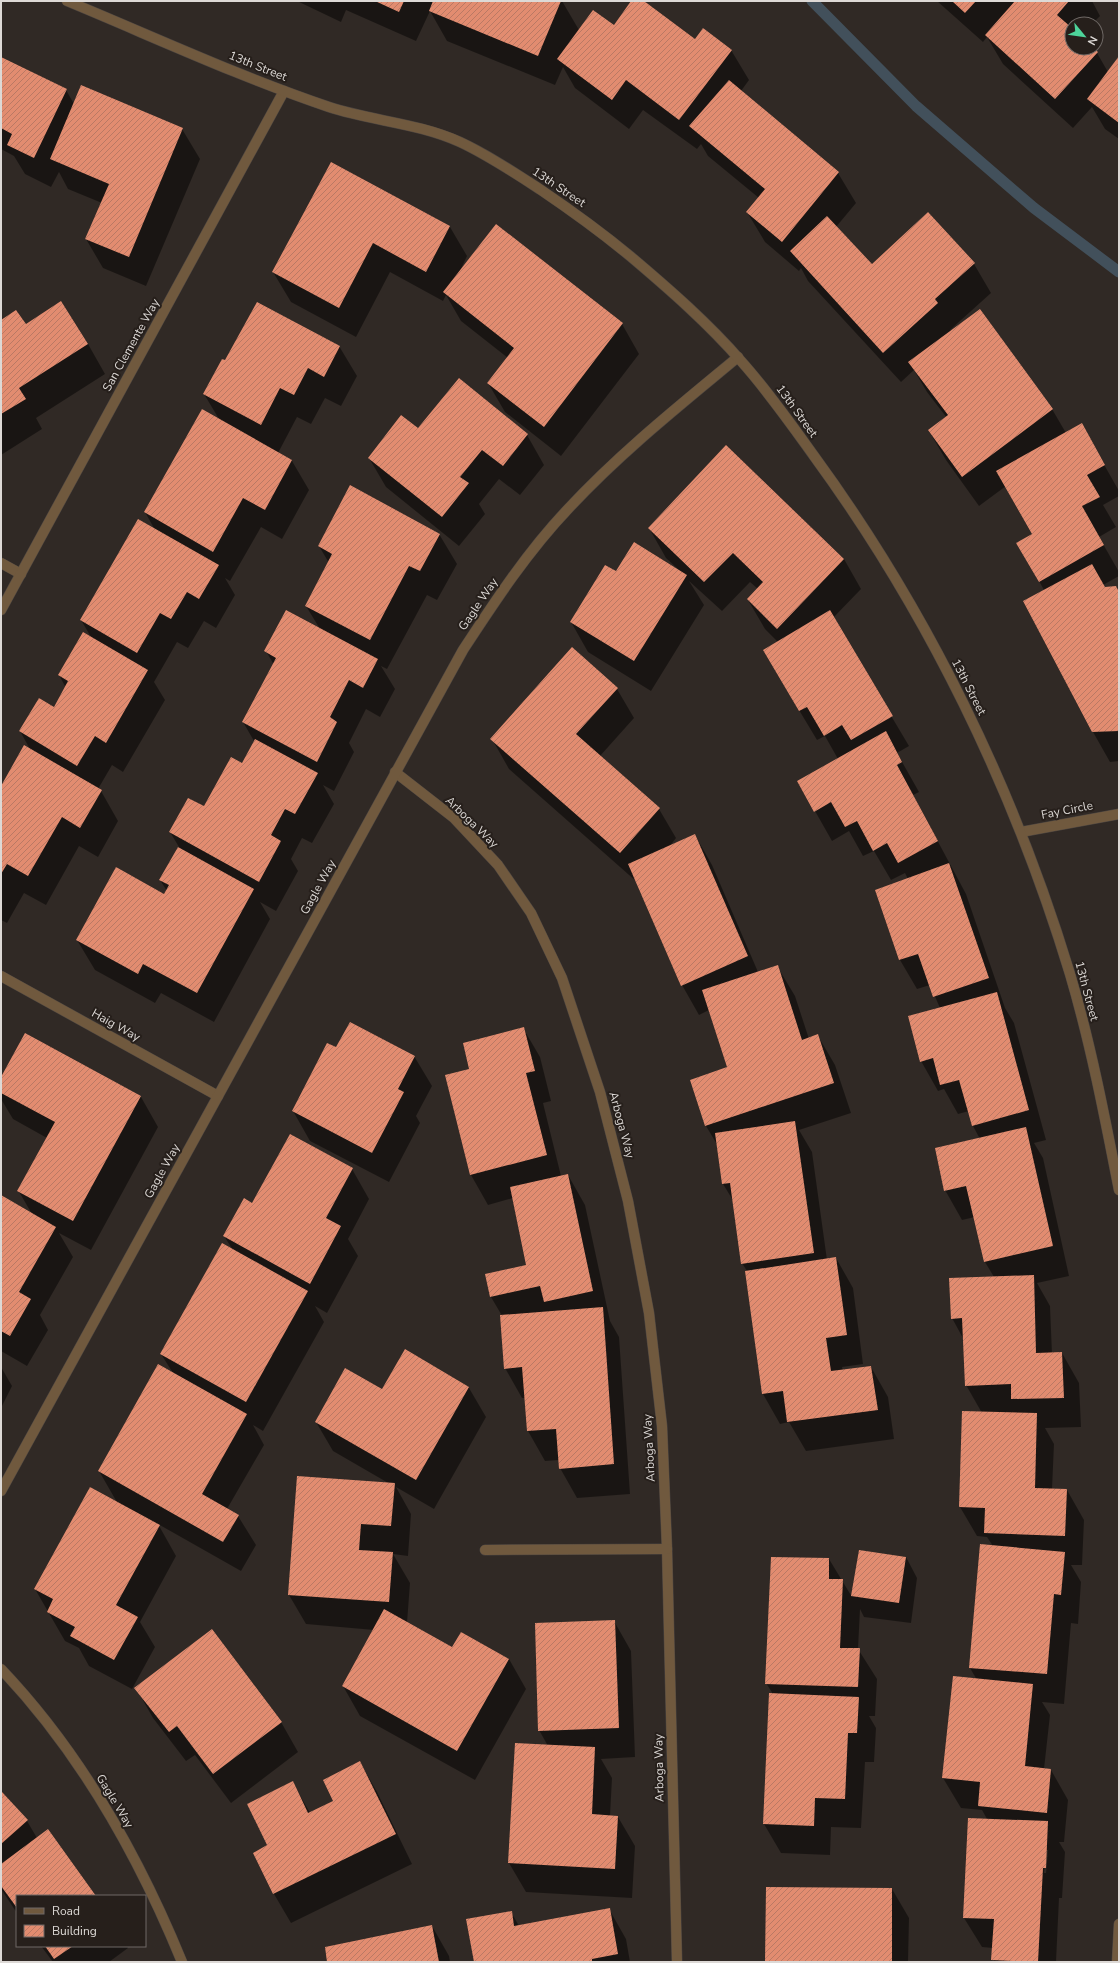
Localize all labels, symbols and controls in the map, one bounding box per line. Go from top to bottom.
north arrow [1064,16,1104,56]
text: N [1084,33,1101,48]
street label: 13th Street [227,47,290,85]
street label: 13th Street [529,163,590,211]
street label: San Clemente Way [99,295,164,394]
street label: 13th Street [773,382,822,441]
street label: Gagle Way [455,574,502,633]
street label: 13th Street [948,656,990,719]
street label: Arboga Way [442,793,503,852]
street label: Fay Circle [1040,797,1094,823]
street label: Gagle Way [296,856,340,917]
street label: 13th Street [1071,959,1103,1023]
street label: Haig Way [89,1005,144,1045]
street label: Arboga Way [605,1090,639,1161]
street label: Gagle Way [140,1140,184,1201]
street label: Arboga Way [639,1413,659,1482]
street label: Arboga Way [650,1733,668,1802]
street label: Gagle Way [93,1771,138,1832]
legend [16,1895,146,1947]
text: Road [52,1903,80,1919]
text: Building [52,1923,97,1939]

